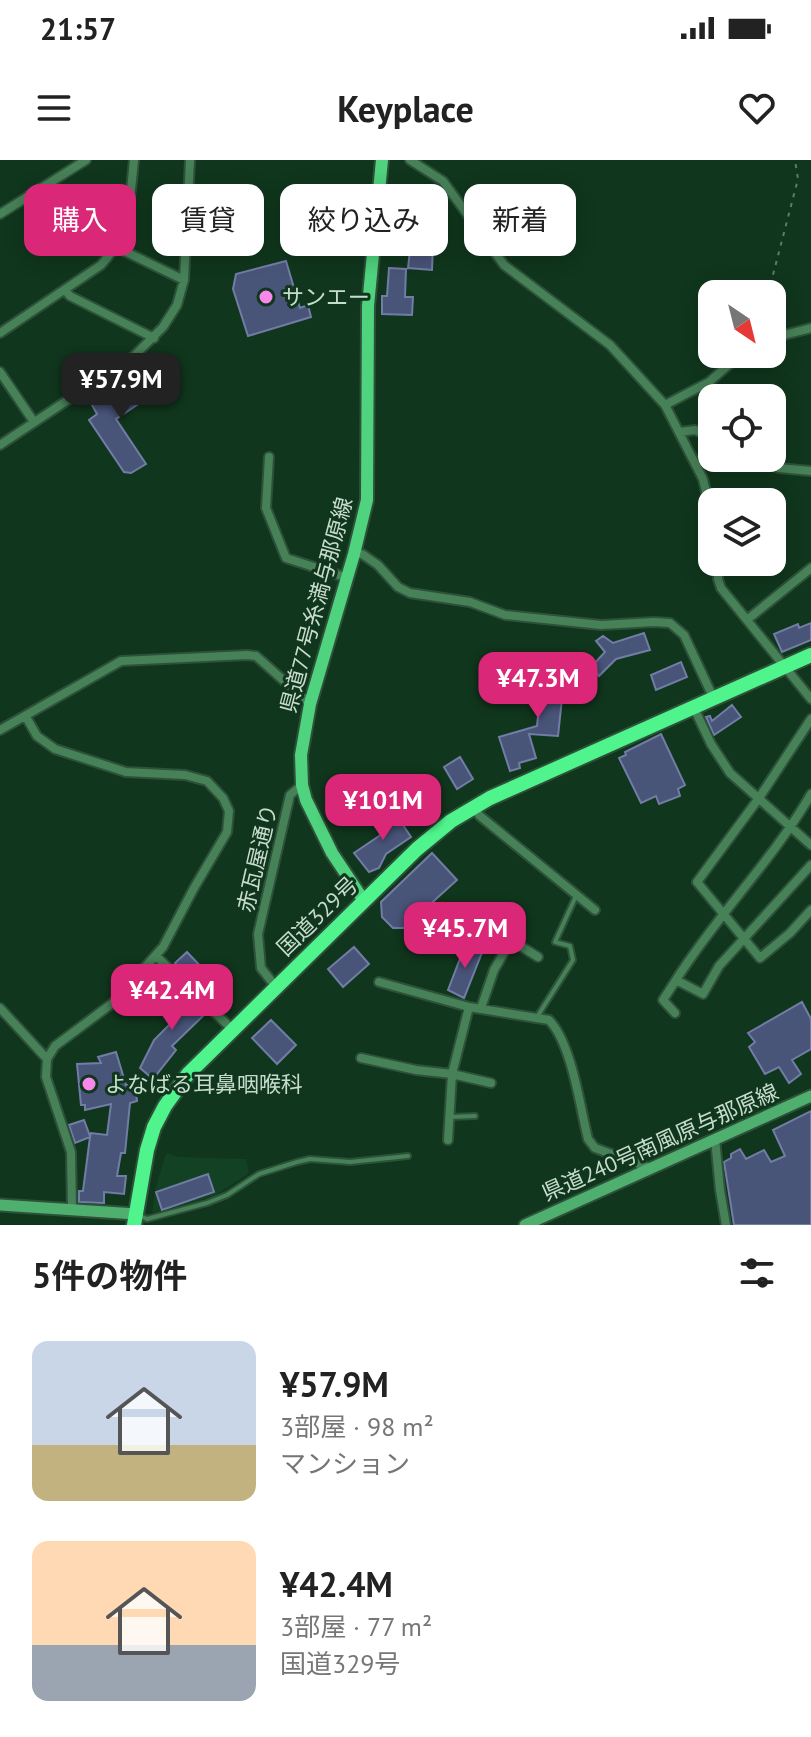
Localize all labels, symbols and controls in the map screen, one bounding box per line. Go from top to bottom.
text: 21:57 [40,9,116,48]
text: Keyplace [337,85,474,132]
icon: menu [32,86,76,130]
icon: heart [735,86,779,130]
chip: 購入 [24,184,136,256]
chip: 賃貸 [152,184,264,256]
chip: 絞り込み [280,184,448,256]
chip: 新着 [464,184,576,256]
north arrow [698,280,786,368]
map controls [698,280,786,576]
place label: サンエー [282,283,370,311]
marker: サンエー [257,288,275,306]
pin: ¥57.9M [56,353,186,421]
text: ¥57.9M [79,362,163,395]
button: locate [698,384,786,472]
button: layers [698,488,786,576]
street label: 県道77号糸満与那原線 [274,494,358,716]
pin: ¥47.3M [473,652,603,720]
text: ¥47.3M [496,661,580,694]
pin: ¥101M [327,774,439,842]
text: ¥101M [343,783,423,816]
street label: 赤瓦屋通り [231,801,283,915]
street label: 国道329号 [271,871,363,961]
pin: ¥45.7M [400,902,530,970]
text: ¥45.7M [422,911,508,944]
pin: ¥42.4M [107,964,237,1032]
text: ¥42.4M [129,973,215,1006]
place label: よなばる耳鼻咽喉科 [105,1070,303,1098]
marker: よなばる耳鼻咽喉科 [80,1075,98,1093]
street label: 県道240号南風原与那原線 [537,1077,783,1207]
icon: filters [735,1251,779,1295]
text: 5件の物件 [32,1253,187,1297]
text: ¥57.9M [280,1362,389,1406]
icon: home [96,1373,192,1469]
text: 3部屋 · 98 m² [280,1410,434,1443]
text: マンション [280,1447,410,1480]
text: ¥42.4M [280,1562,393,1606]
icon: home [96,1573,192,1669]
text: 3部屋 · 77 m² [280,1610,432,1643]
text: 国道329号 [280,1647,401,1680]

